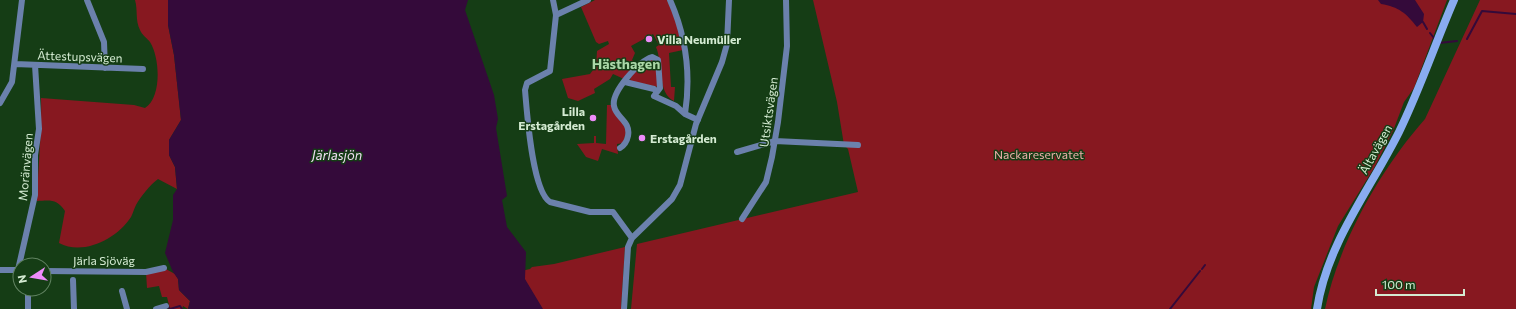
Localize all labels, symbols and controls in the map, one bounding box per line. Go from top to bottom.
place label: Villa Neumüller [657,32,741,46]
marker: Villa Neumüller [644,34,654,44]
street label: Ättestupsvägen [37,48,123,64]
district label: Hästhagen [592,55,660,72]
street label: Utsiktsvägen [756,76,780,148]
place label: Lilla Erstagården [518,104,585,132]
marker: Lilla Erstagården [588,113,598,123]
street label: Ältavägen [1356,122,1394,176]
place label: Erstagården [650,131,717,145]
street label: Moränvägen [15,132,35,202]
marker: Erstagården [637,133,647,143]
water label: Järlasjön [311,147,362,163]
park label: Nackareservatet [994,147,1084,161]
street label: Järla Sjöväg [73,253,135,268]
north arrow [12,257,52,297]
scale bar [1376,271,1464,297]
text: N [15,274,29,285]
text: 100 m [1382,277,1416,291]

